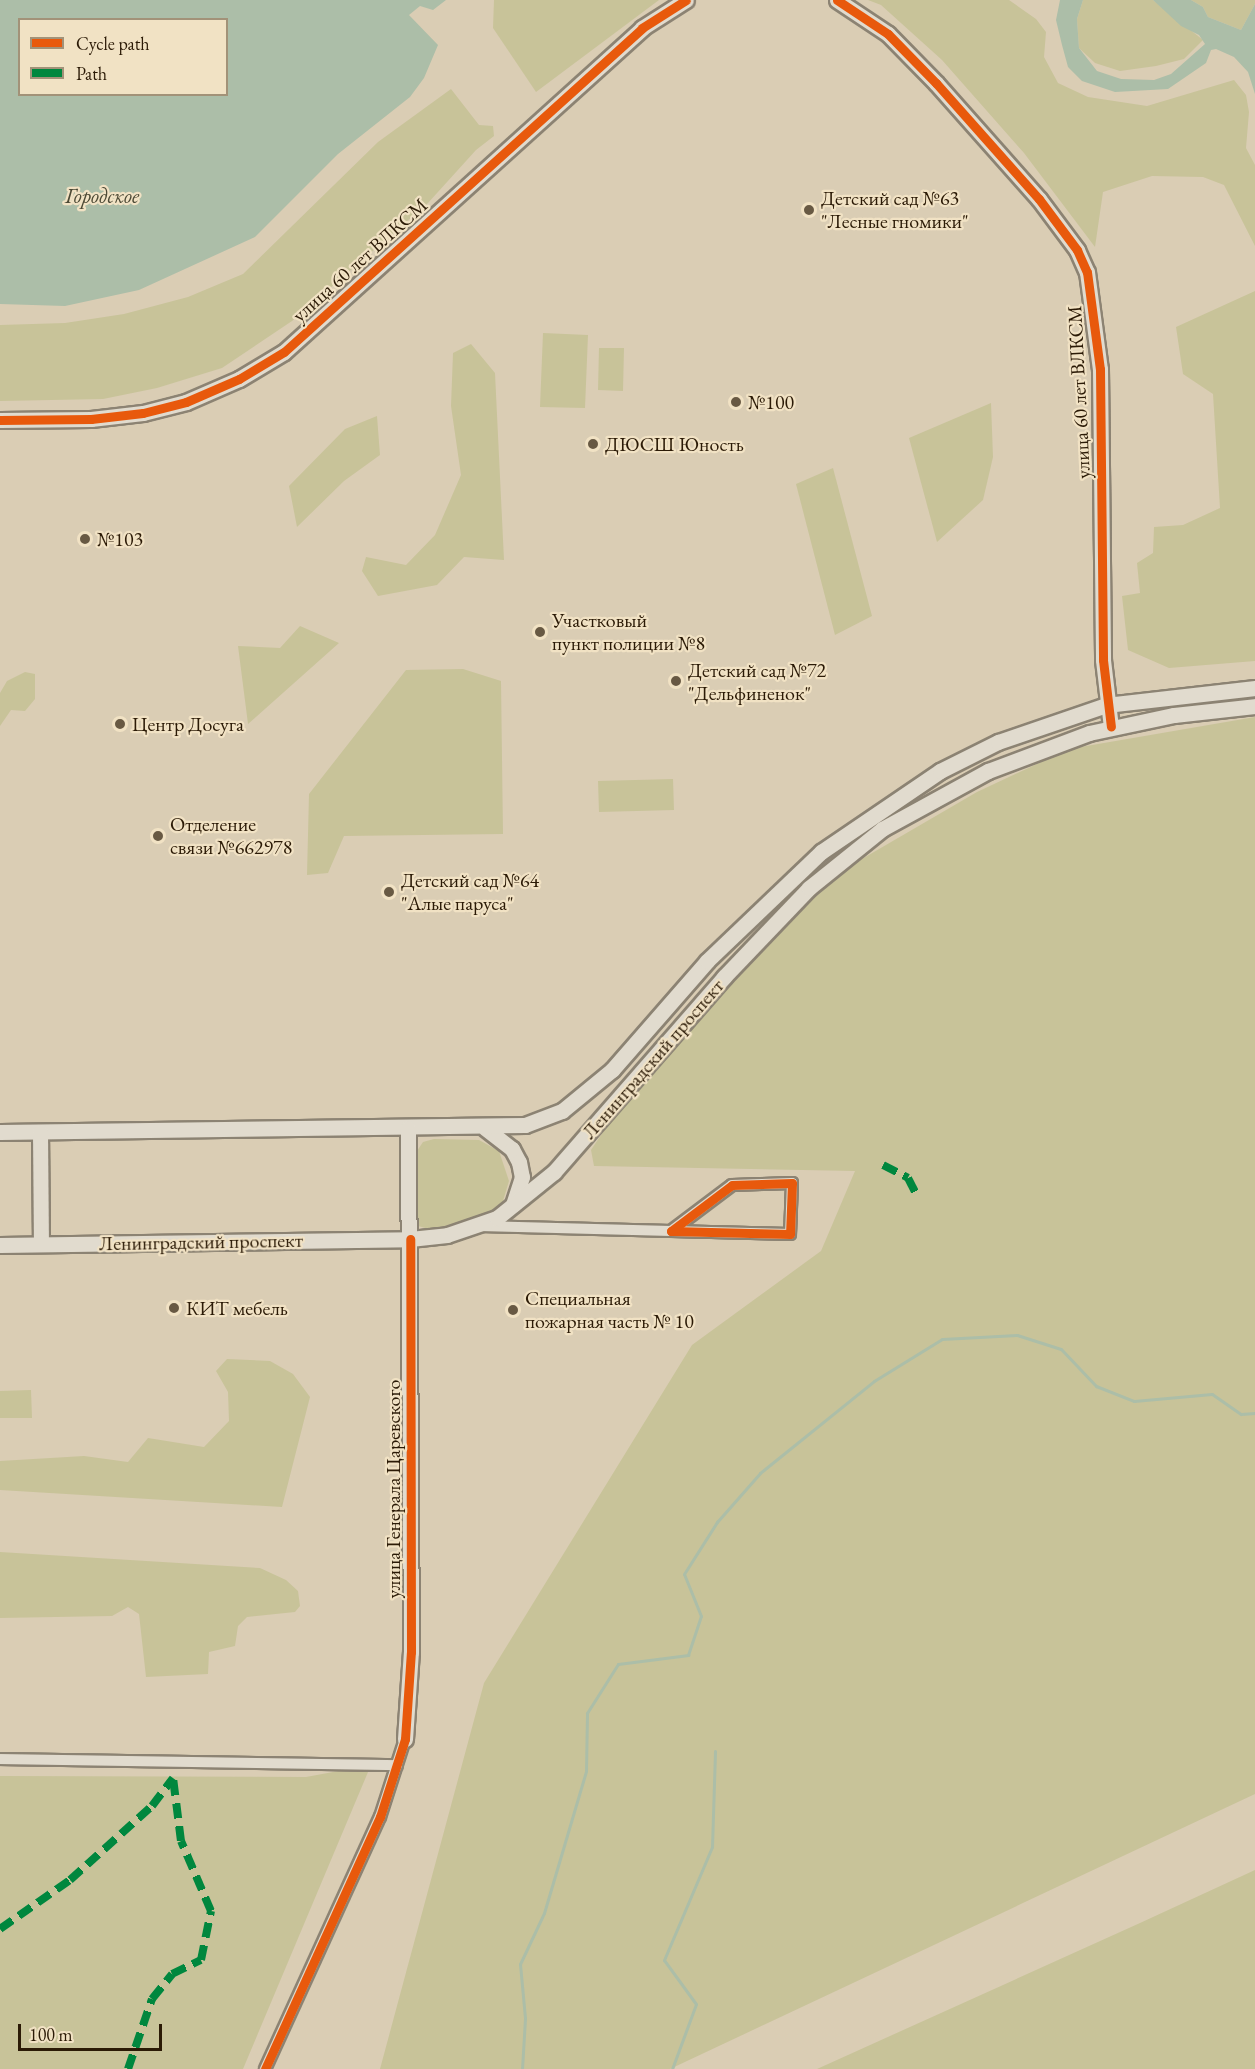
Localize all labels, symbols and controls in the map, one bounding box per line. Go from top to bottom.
legend [18,18,228,96]
text: Cycle path [76,32,150,55]
text: Path [76,62,107,85]
water label: Городское [65,183,139,209]
place label: Детский сад №63 "Лесные гномики" [821,186,969,233]
street label: улица 60 лет ВЛКСМ [287,193,433,327]
marker: Детский сад №63 "Лесные гномики" [802,203,816,217]
street label: улица 60 лет ВЛКСМ [1062,305,1096,479]
place label: №100 [748,390,794,414]
marker: №100 [729,395,743,409]
place label: ДЮСШ Юность [605,432,744,456]
marker: ДЮСШ Юность [586,437,600,451]
place label: №103 [97,527,143,551]
marker: №103 [78,532,92,546]
place label: Участковый пункт полиции №8 [552,608,705,655]
marker: Участковый пункт полиции №8 [533,625,547,639]
place label: Детский сад №72 "Дельфиненок" [688,658,826,705]
marker: Детский сад №72 "Дельфиненок" [669,674,683,688]
place label: Центр Досуга [132,712,244,736]
marker: Центр Досуга [113,717,127,731]
place label: Отделение связи №662978 [170,813,292,860]
marker: Отделение связи №662978 [151,829,165,843]
place label: Детский сад №64 "Алые паруса" [401,868,539,915]
marker: Детский сад №64 "Алые паруса" [382,885,396,899]
street label: Ленинградский проспект [577,974,729,1144]
street label: Ленинградский проспект [99,1228,303,1256]
place label: Специальная пожарная часть № 10 [525,1286,694,1333]
place label: КИТ мебель [186,1296,288,1320]
marker: КИТ мебель [167,1301,181,1315]
marker: Специальная пожарная часть № 10 [506,1303,520,1317]
street label: улица Генерала Царевского [381,1380,405,1598]
scale bar [21,2012,165,2050]
text: 100 m [29,2023,73,2046]

